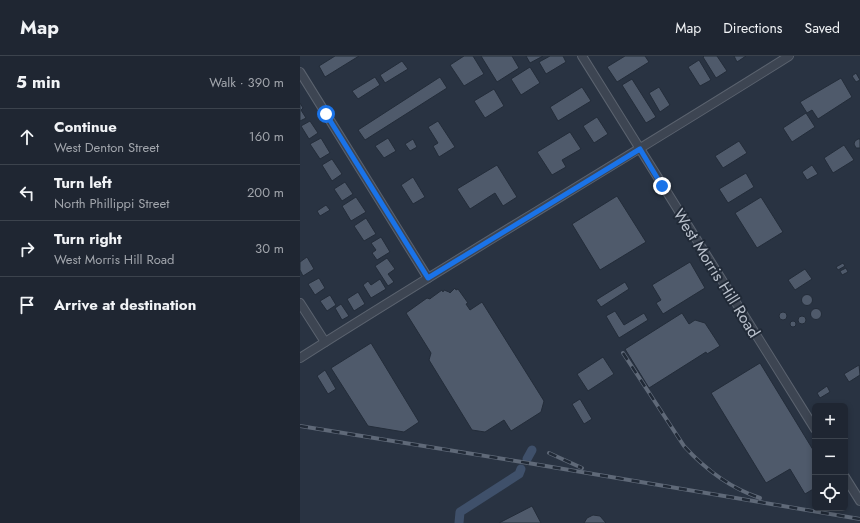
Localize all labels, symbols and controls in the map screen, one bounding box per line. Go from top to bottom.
text: Map [20,14,59,41]
text: Map [675,18,701,38]
text: Directions [723,18,783,38]
text: Saved [805,18,840,38]
text: 5 min [16,70,60,94]
text: Walk · 390 m [209,73,284,92]
route start [317,105,335,123]
text: Continue [54,116,117,138]
icon: ahead [16,126,38,148]
text: 160 m [249,127,284,146]
text: West Denton Street [54,138,159,157]
text: Turn left [54,172,112,194]
route end [653,177,671,195]
icon: left [16,182,38,204]
text: 200 m [247,183,284,202]
text: North Phillippi Street [54,194,169,213]
street label: West Morris Hill Road [668,204,766,342]
text: Turn right [54,228,122,250]
icon: right [16,238,38,260]
text: 30 m [255,239,284,258]
text: West Morris Hill Road [54,250,174,269]
icon: arrive [16,294,38,316]
text: Arrive at destination [54,294,196,316]
map controls [812,403,848,511]
button: + [812,403,848,439]
button: − [812,439,848,475]
button: locate [812,475,848,511]

